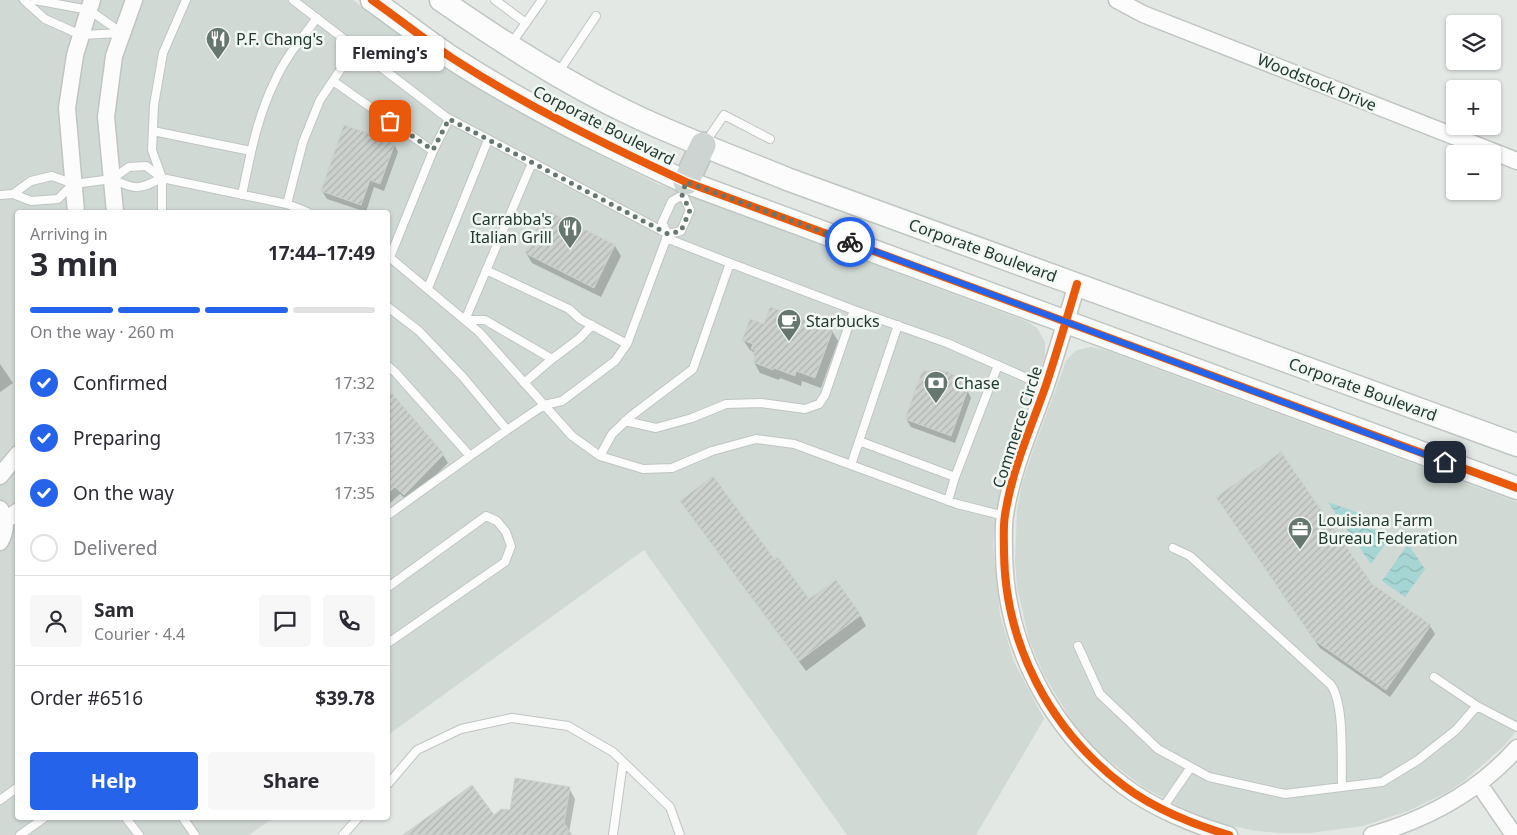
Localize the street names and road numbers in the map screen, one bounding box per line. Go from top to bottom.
street label: Woodstock Drive [1254,48,1380,116]
street label: Corporate Boulevard [529,80,679,170]
street label: Corporate Boulevard [906,213,1060,287]
street label: Corporate Boulevard [1286,352,1440,426]
street label: Commerce Circle [987,363,1047,491]

